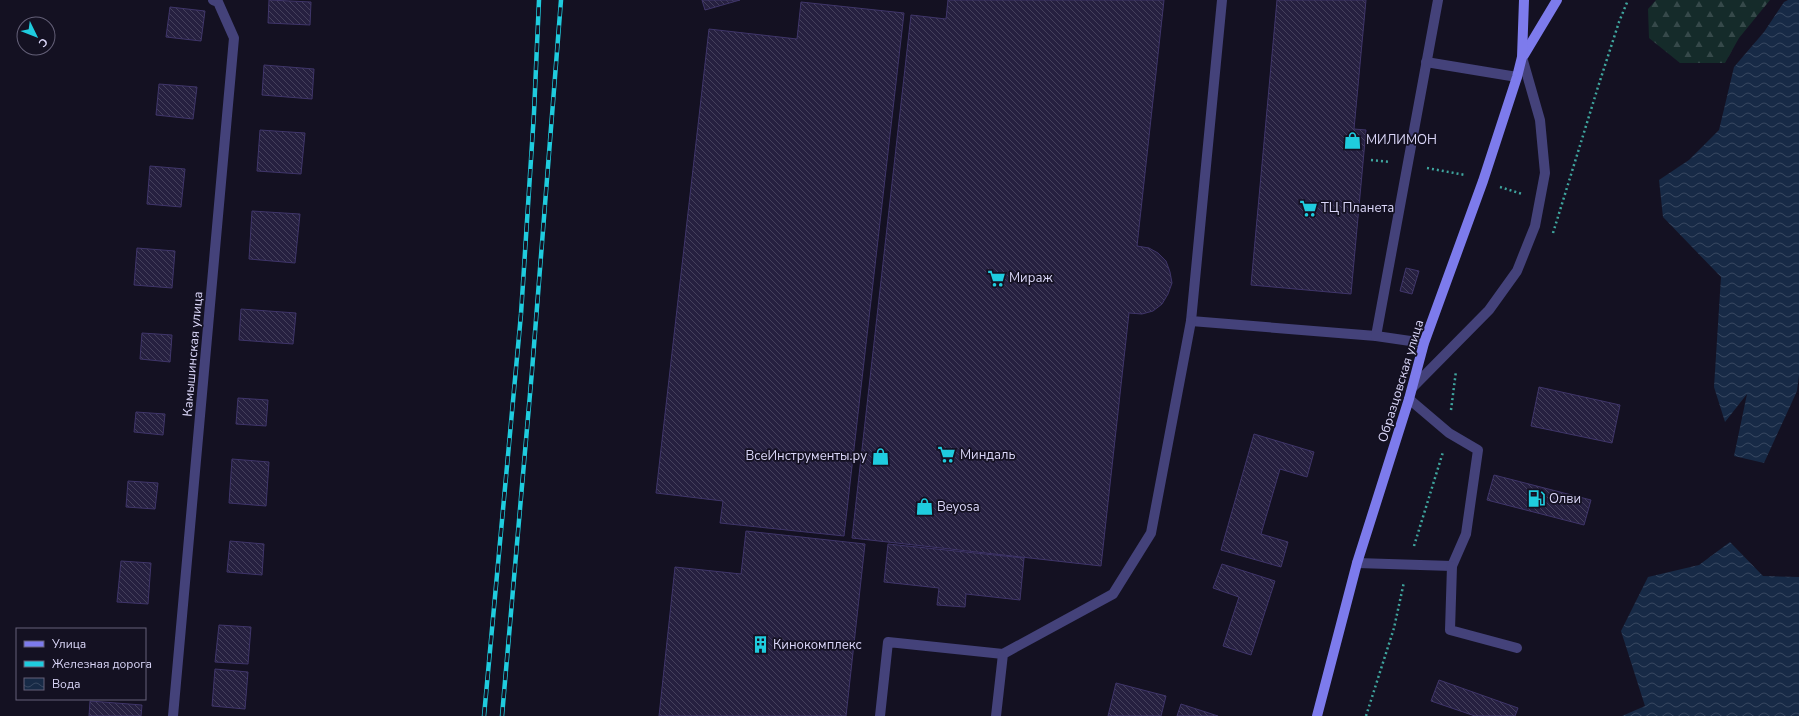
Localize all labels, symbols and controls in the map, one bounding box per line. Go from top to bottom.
north arrow [16,16,56,56]
text: С [35,35,51,51]
shop icon: МИЛИМОН [1343,130,1363,150]
place label: МИЛИМОН [1366,131,1437,149]
supermarket icon: ТЦ Планета [1298,198,1318,218]
place label: ТЦ Планета [1321,199,1394,217]
supermarket icon: Мираж [986,268,1006,288]
place label: Мираж [1009,269,1053,287]
street label: Камышинская улица [179,291,207,417]
street label: Образцовская улица [1374,317,1428,445]
supermarket icon: Миндаль [937,445,957,465]
shop icon: ВсеИнструменты.ру [870,446,890,466]
place label: Миндаль [960,446,1016,464]
place label: ВсеИнструменты.ру [745,447,867,465]
fuel station icon: Олви [1526,489,1546,509]
place label: Олви [1549,490,1581,508]
shop icon: Beyosa [914,497,934,517]
place label: Beyosa [937,498,980,516]
legend [16,628,146,700]
building icon: Кинокомплекс [750,635,770,655]
text: Улица [51,636,86,652]
place label: Кинокомплекс [773,636,862,654]
text: Железная дорога [52,656,152,672]
text: Вода [52,676,80,692]

